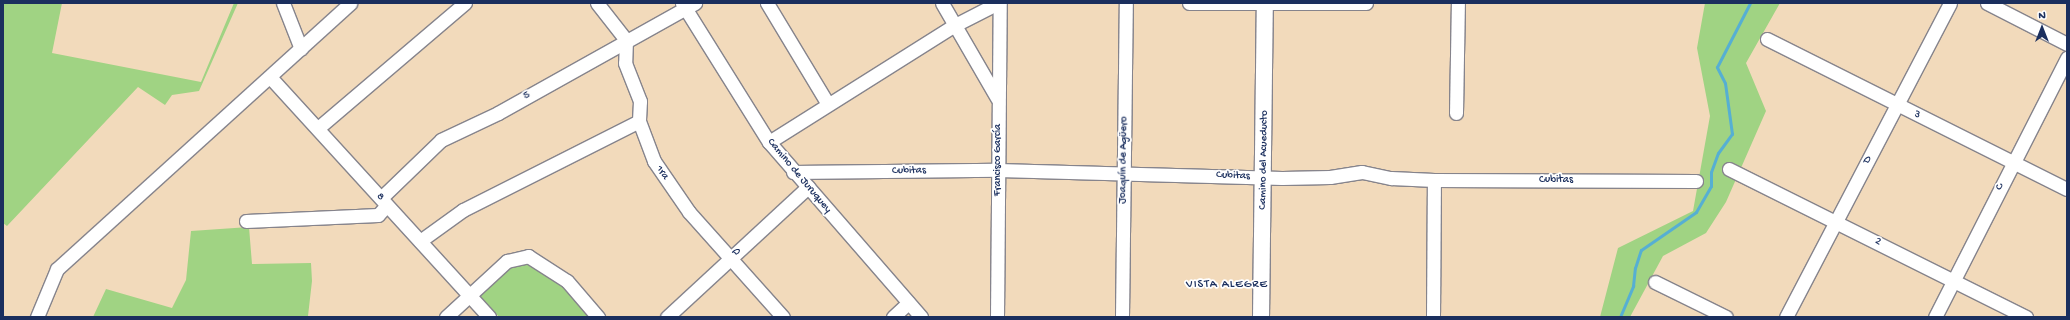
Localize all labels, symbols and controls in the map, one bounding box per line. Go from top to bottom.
north arrow [2022,8,2062,48]
text: N [2038,10,2046,22]
street label: 5 [521,89,533,103]
street label: 3 [1911,108,1923,122]
street label: Camino del Acueducto [1257,110,1271,210]
street label: Joaquín de Agüero [1117,116,1131,204]
street label: Francisco García [991,124,1005,196]
street label: Camino de Juruquey [764,136,834,216]
street label: D [1860,154,1876,166]
street label: 1ra [652,163,672,183]
street label: Cubitas [892,164,926,178]
street label: Cubitas [1216,169,1250,183]
street label: Cubitas [1539,173,1573,187]
street label: C [1993,181,2007,193]
street label: 8 [373,190,387,204]
street label: 2 [1873,235,1883,249]
street label: D [730,245,744,259]
district label: VISTA ALEGRE [1186,279,1268,293]

